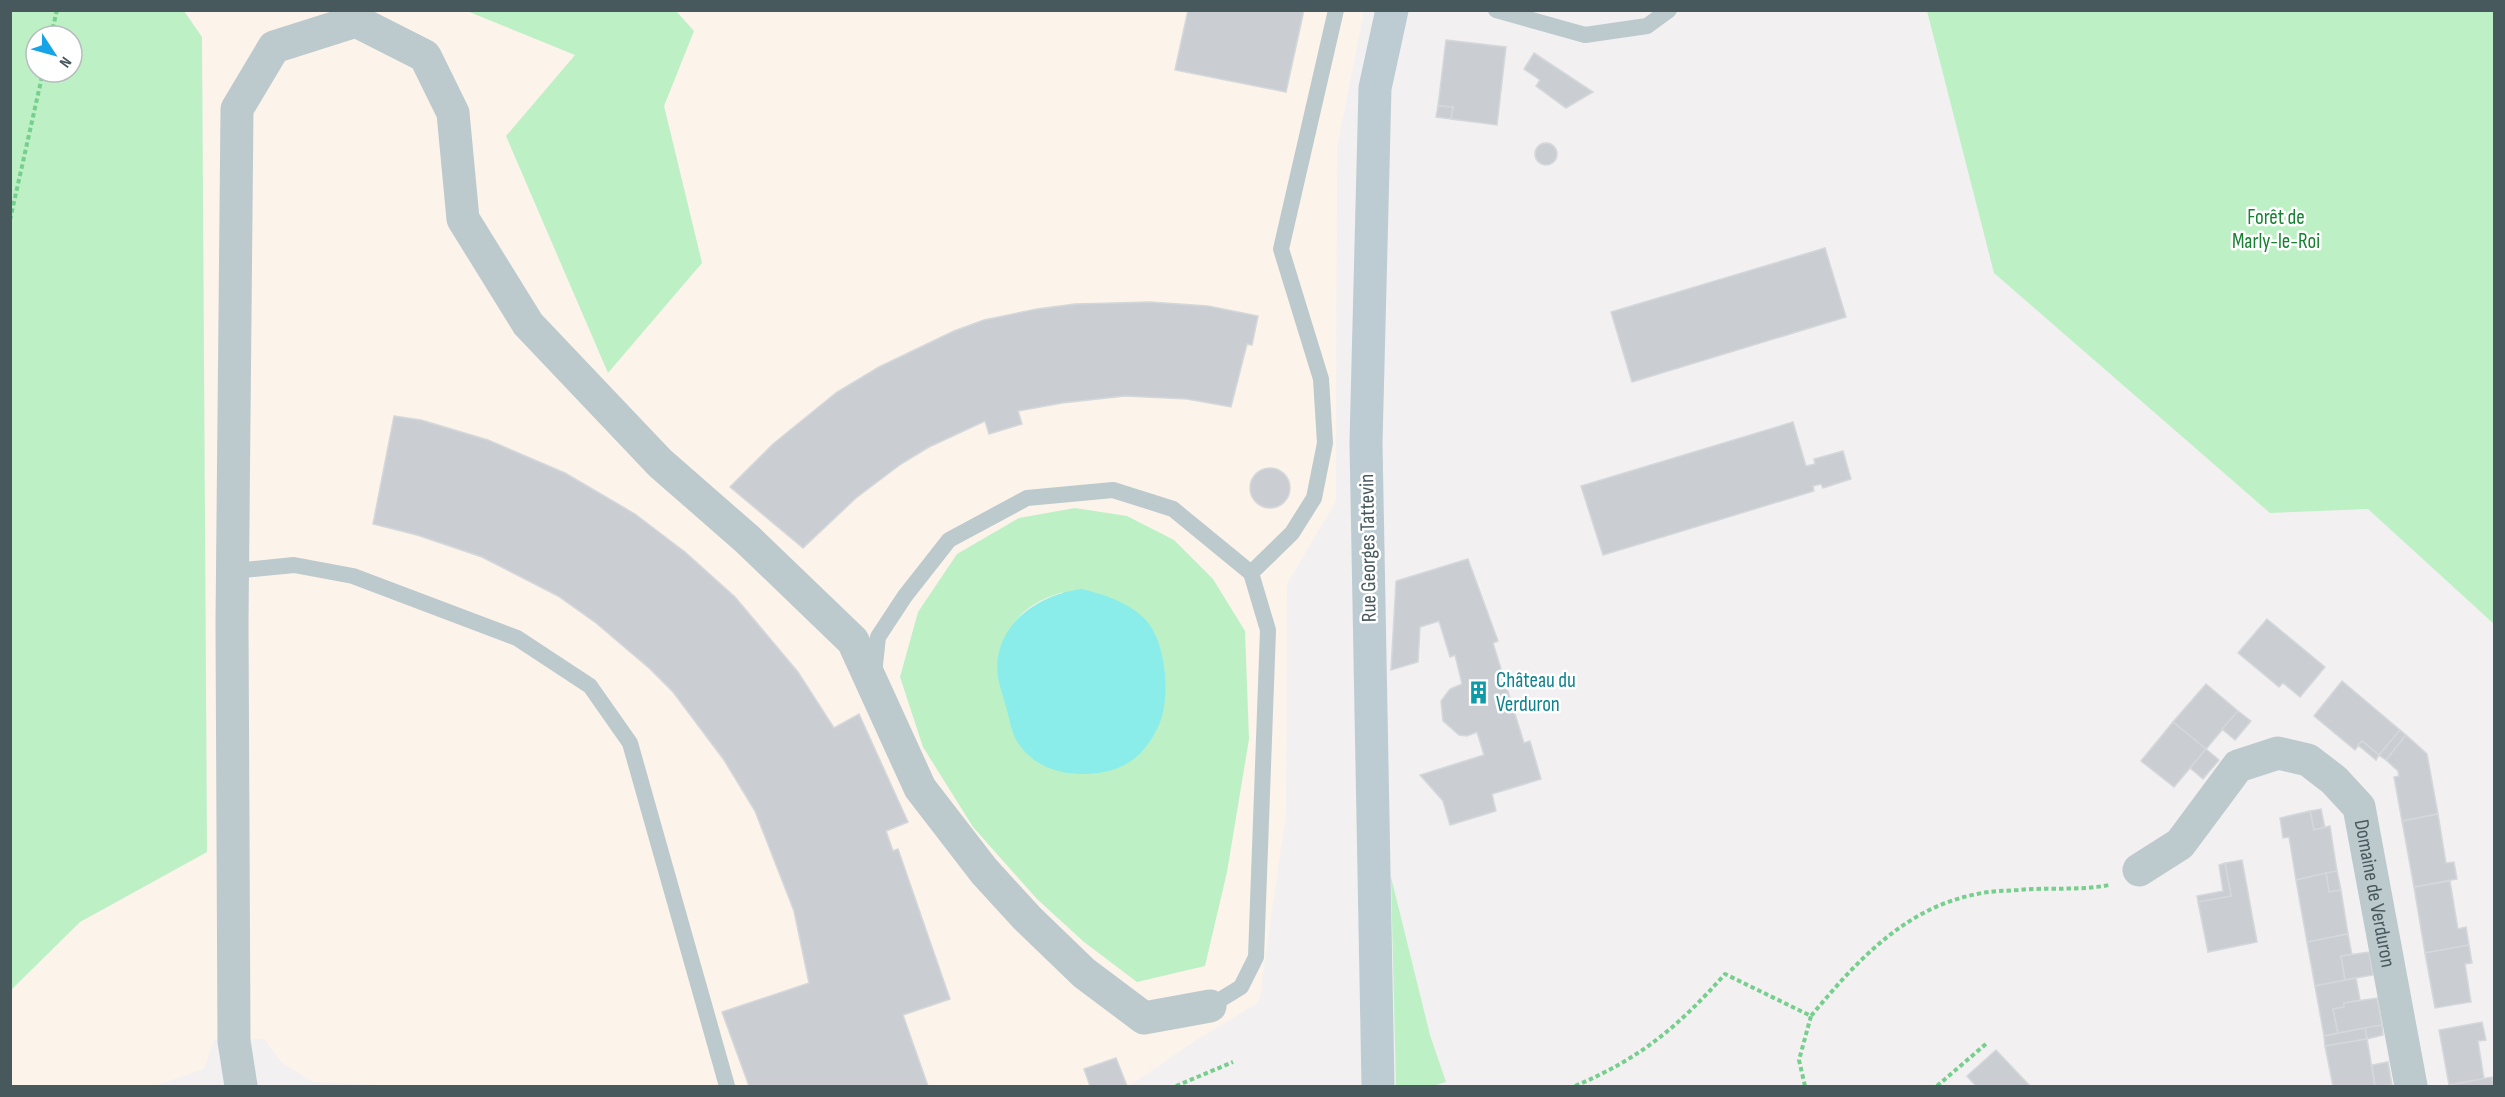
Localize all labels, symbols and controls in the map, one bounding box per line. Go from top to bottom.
north arrow [24,24,84,84]
text: N [55,53,75,71]
park label: Forêt de Marly-le-Roi [2232,205,2320,254]
street label: Rue Georges Tattevin [1354,474,1382,622]
place label: Château du Verduron [1496,668,1576,717]
building icon: Château du Verduron [1465,679,1491,705]
street label: Domaine de Verduron [2349,817,2401,969]

